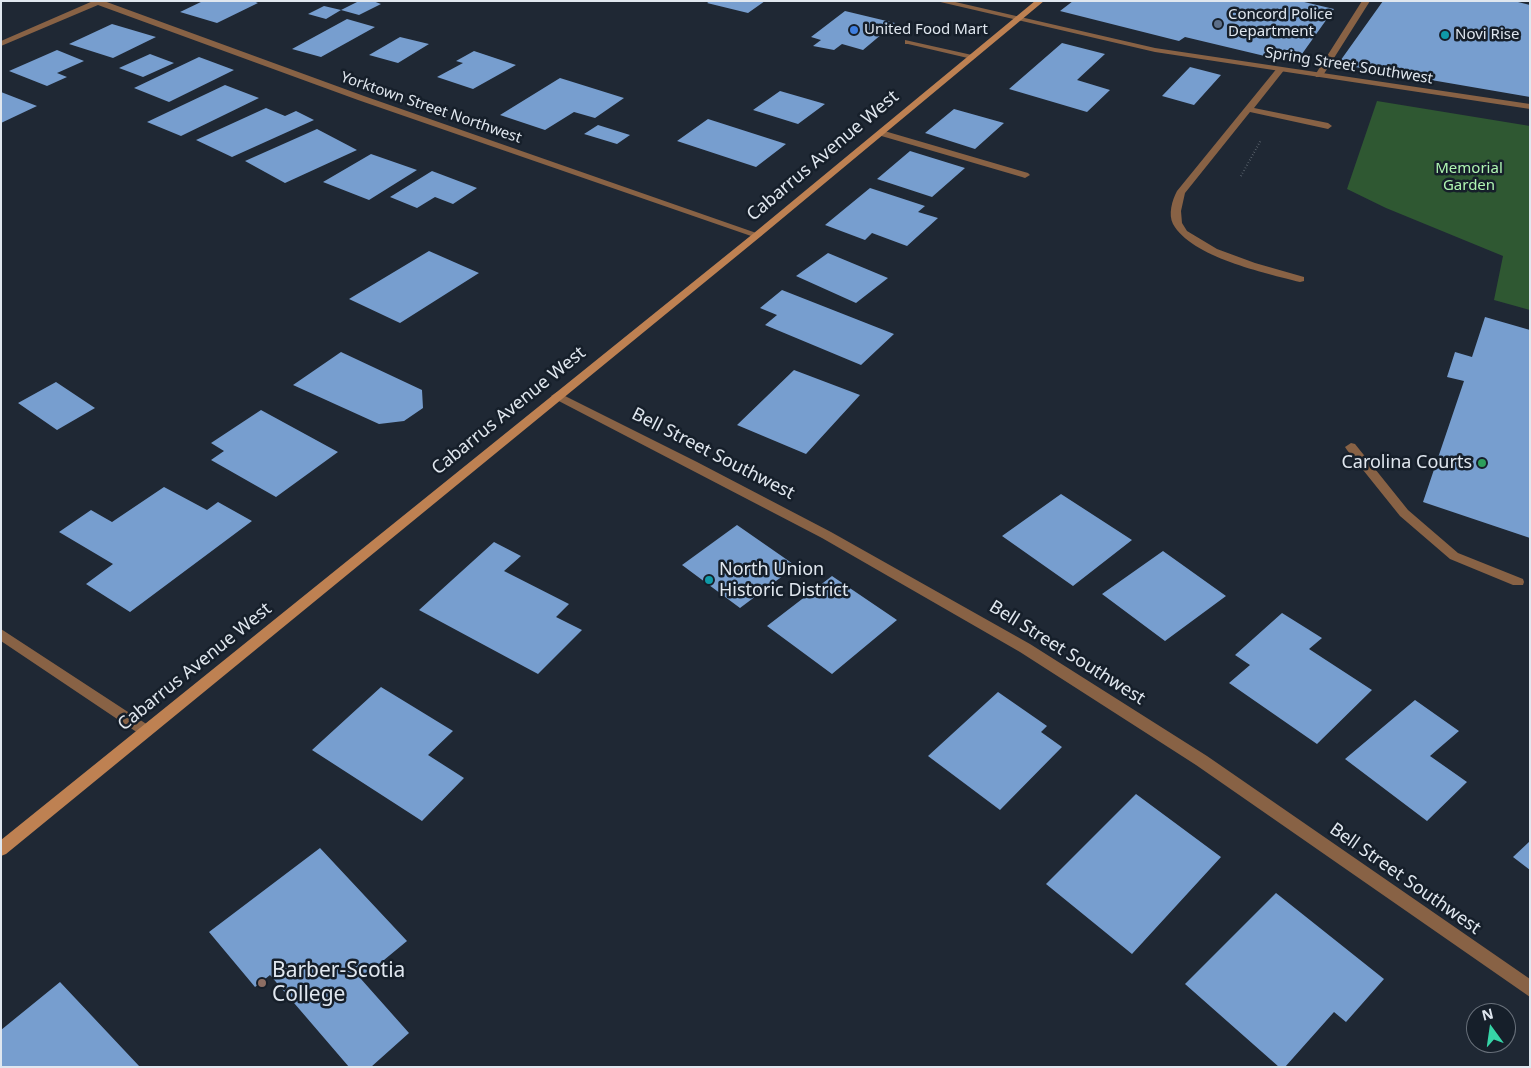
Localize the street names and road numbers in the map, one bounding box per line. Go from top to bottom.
street label: Spring Street Southwest [1264,44,1434,88]
street label: Yorktown Street Northwest [338,69,524,147]
street label: Cabarrus Avenue West [743,86,903,226]
street label: Cabarrus Avenue West [428,342,590,480]
street label: Bell Street Southwest [628,404,798,504]
street label: Bell Street Southwest [985,596,1149,710]
street label: Cabarrus Avenue West [114,598,276,736]
street label: Bell Street Southwest [1325,819,1485,939]

